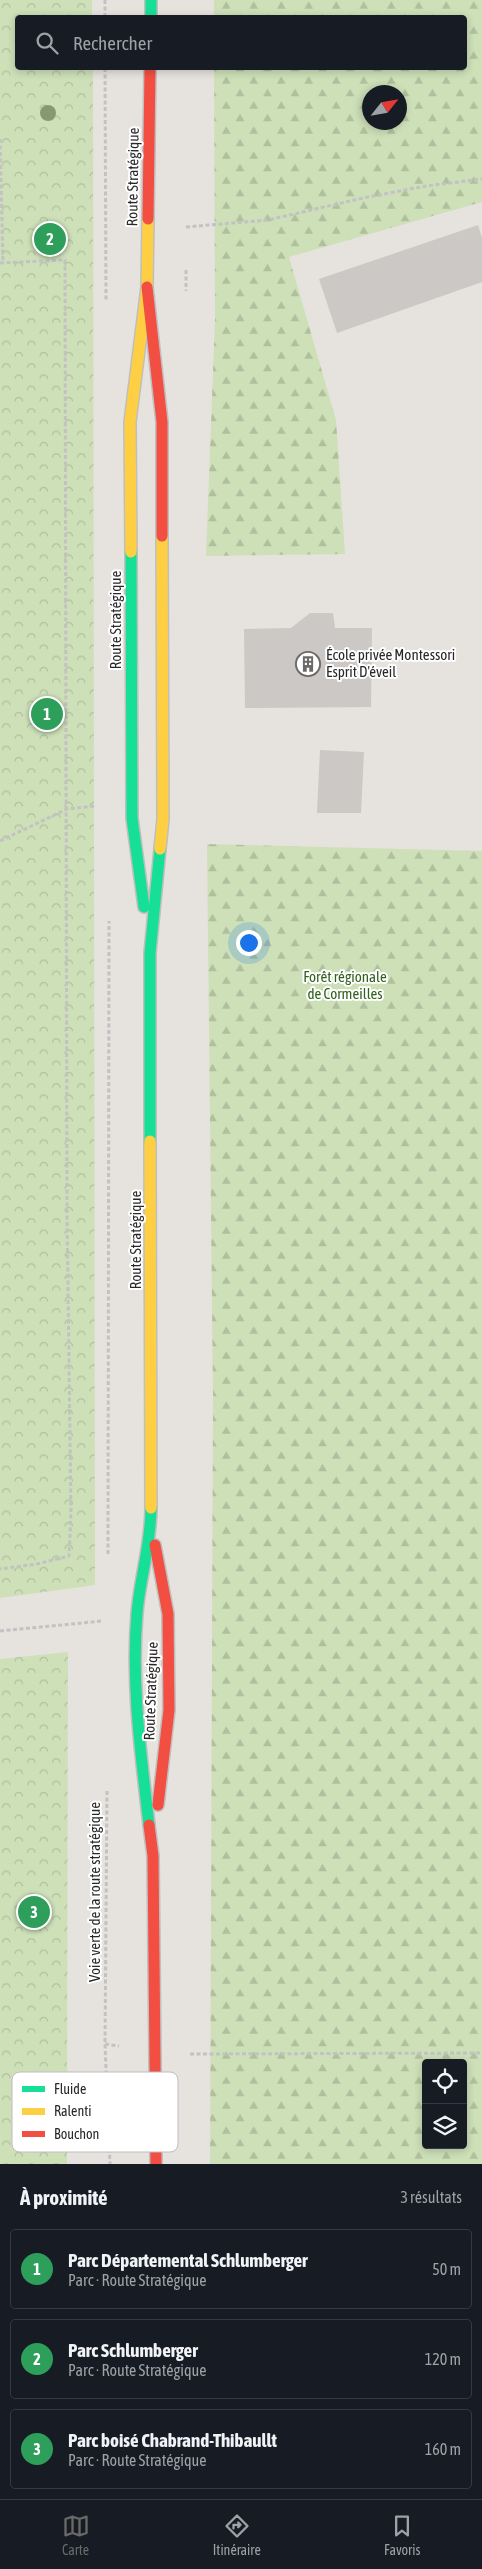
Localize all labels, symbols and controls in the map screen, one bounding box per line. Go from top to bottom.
search box [15,15,467,70]
icon: search [33,29,61,57]
text: Rechercher [73,32,152,54]
north arrow [362,85,407,130]
street label: Route Stratégique [123,127,142,226]
pin: 2 [34,220,66,258]
street label: Route Stratégique [107,571,124,669]
place label: École privée Montessori Esprit D'éveil [326,646,455,680]
building icon: École privée Montessori Esprit D'éveil [295,651,321,677]
pin: 1 [31,695,63,733]
your location [236,930,262,956]
park label: Forêt régionale de Cormeilles [303,968,387,1002]
street label: Route Stratégique [127,1191,144,1289]
street label: Route Stratégique [140,1641,161,1741]
street label: Voie verte de la route stratégique [86,1802,103,1982]
pin: 3 [18,1893,50,1931]
map controls [422,2059,467,2149]
button: locate [422,2059,467,2104]
legend [12,2072,178,2152]
text: Fluide [54,2081,86,2097]
text: Ralenti [54,2103,91,2119]
button: layers [422,2104,467,2149]
text: Bouchon [54,2126,99,2142]
text: À proximité [20,2185,108,2209]
text: 3 résultats [400,2188,462,2206]
text: Parc Départemental Schlumberger [68,2249,308,2271]
text: 1 [33,2260,41,2278]
text: 50 m [432,2260,461,2278]
text: Parc · Route Stratégique [68,2271,207,2289]
text: Parc Schlumberger [68,2339,198,2361]
text: 2 [33,2350,41,2368]
text: 120 m [425,2350,461,2368]
text: Parc · Route Stratégique [68,2361,207,2379]
text: Parc boisé Chabrand-Thibaullt [68,2429,277,2451]
text: 3 [33,2440,41,2458]
text: 160 m [425,2440,461,2458]
text: Parc · Route Stratégique [68,2451,207,2469]
tab: Carte [62,2512,90,2558]
tab: Itinéraire [213,2512,261,2558]
tab: Favoris [384,2512,420,2558]

